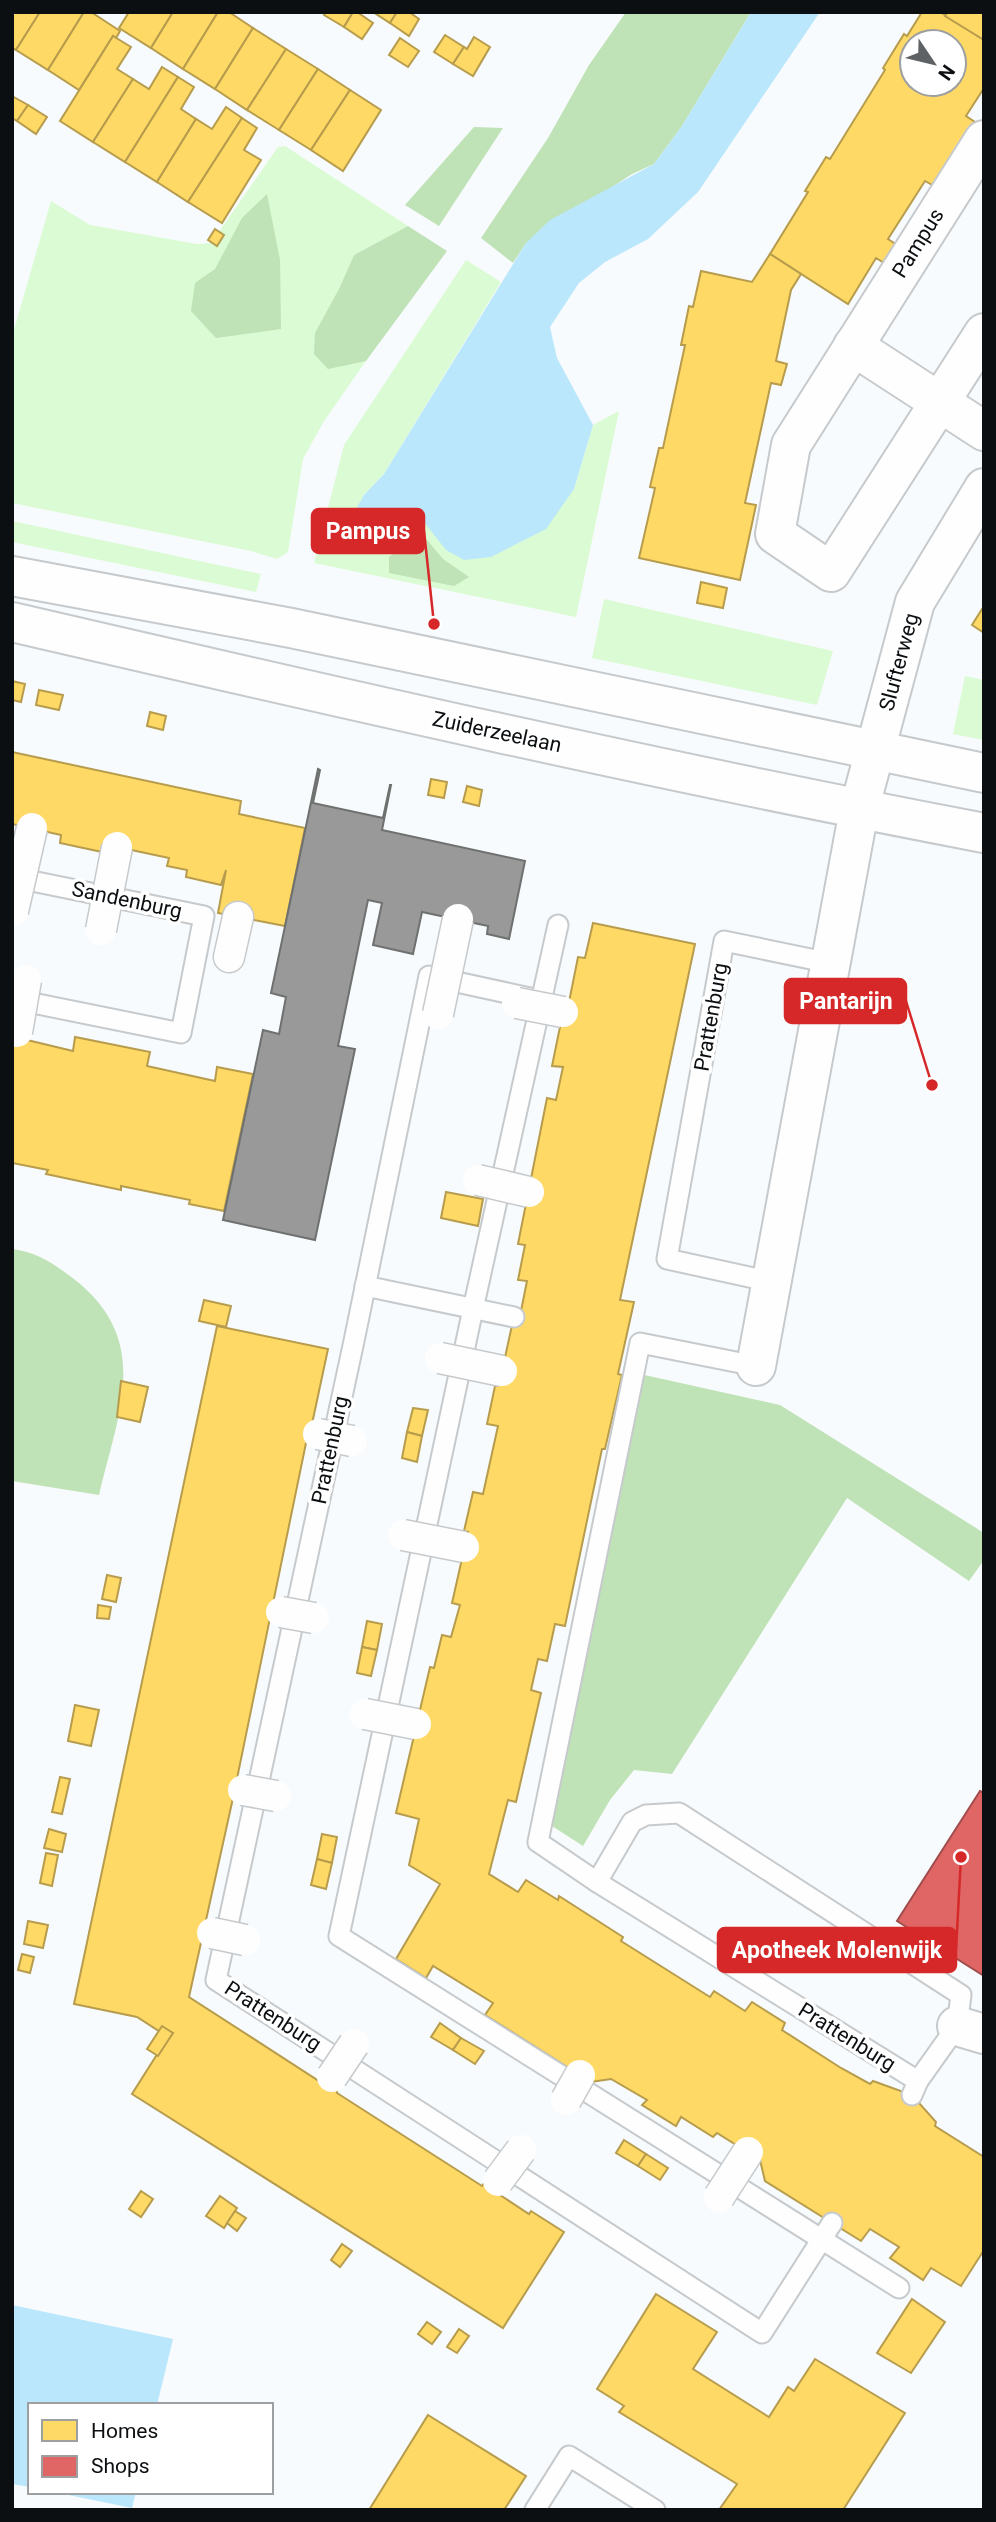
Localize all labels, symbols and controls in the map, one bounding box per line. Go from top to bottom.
north arrow [898,28,968,98]
text: N [933,60,960,85]
street label: Pampus [887,204,949,282]
callout: Pampus [312,509,424,553]
text: Pampus [326,518,410,545]
street label: Slufterweg [874,610,924,714]
street label: Zuiderzeelaan [430,707,564,757]
street label: Sandenburg [70,877,184,923]
street label: Prattenburg [690,961,732,1073]
callout: Pantarijn [785,979,906,1023]
text: Pantarijn [799,988,893,1015]
street label: Prattenburg [307,1394,353,1506]
callout: Apotheek Molenwijk [718,1928,956,1972]
text: Apotheek Molenwijk [732,1937,943,1964]
street label: Prattenburg [220,1976,326,2056]
street label: Prattenburg [794,1998,900,2076]
legend [28,2403,273,2494]
text: Homes [91,2419,158,2443]
text: Shops [91,2454,150,2478]

